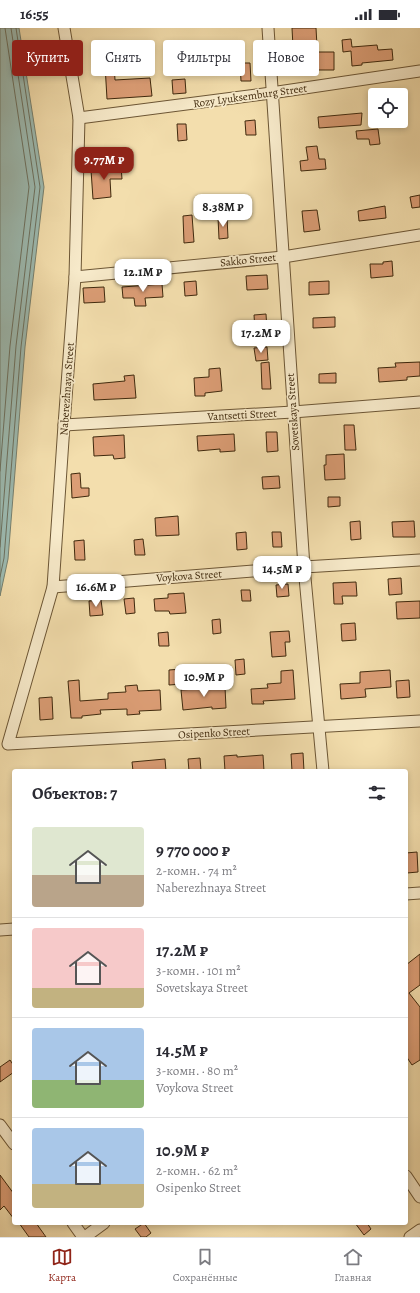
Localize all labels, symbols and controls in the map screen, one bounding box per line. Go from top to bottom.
text: 16:55 [20,4,49,24]
chip: Купить [12,40,83,76]
chip: Снять [91,40,155,76]
chip: Фильтры [163,40,245,76]
chip: Новое [253,40,319,76]
street label: Rozy Lyuksemburg Street [192,81,308,111]
map controls [368,88,408,128]
button: locate [368,88,408,128]
pin: 9.77M ₽ [67,147,141,181]
text: 9.77M ₽ [84,151,124,168]
pin: 8.38M ₽ [186,194,260,228]
text: 8.38M ₽ [202,198,244,215]
street label: Sakko Street [219,250,277,270]
pin: 12.1M ₽ [106,259,180,293]
text: 12.1M ₽ [124,263,162,280]
pin: 17.2M ₽ [224,320,298,354]
text: 17.2M ₽ [241,324,281,341]
street label: Naberezhnaya Street [56,342,78,436]
street label: Sovetskaya Street [283,372,303,451]
street label: Vantsetti Street [206,406,277,424]
pin: 14.5M ₽ [245,556,319,590]
text: 14.5M ₽ [262,560,302,577]
street label: Voykova Street [155,566,223,586]
pin: 16.6M ₽ [59,574,133,608]
text: 16.6M ₽ [76,578,116,595]
pin: 10.9M ₽ [167,664,241,698]
text: 10.9M ₽ [184,668,224,685]
street label: Osipenko Street [178,724,251,742]
text: Объектов: 7 [32,782,117,805]
icon: filters [366,782,388,804]
text: 9 770 000 ₽ [156,839,230,862]
icon: home [64,843,112,891]
text: 2-комн. · 74 m² [156,862,237,879]
text: Naberezhnaya Street [156,879,266,896]
text: 17.2M ₽ [156,939,208,962]
icon: home [64,944,112,992]
text: 3-комн. · 101 m² [156,962,241,979]
text: Sovetskaya Street [156,979,248,996]
text: 14.5M ₽ [156,1039,208,1062]
icon: home [64,1044,112,1092]
text: 3-комн. · 80 m² [156,1062,238,1079]
text: Voykova Street [156,1079,234,1096]
text: 10.9M ₽ [156,1139,209,1162]
icon: home [64,1144,112,1192]
text: 2-комн. · 62 m² [156,1162,238,1179]
text: Osipenko Street [156,1179,241,1196]
tab: Карта [48,1246,76,1285]
tab: Сохранённые [173,1246,238,1285]
tab: Главная [334,1246,372,1285]

